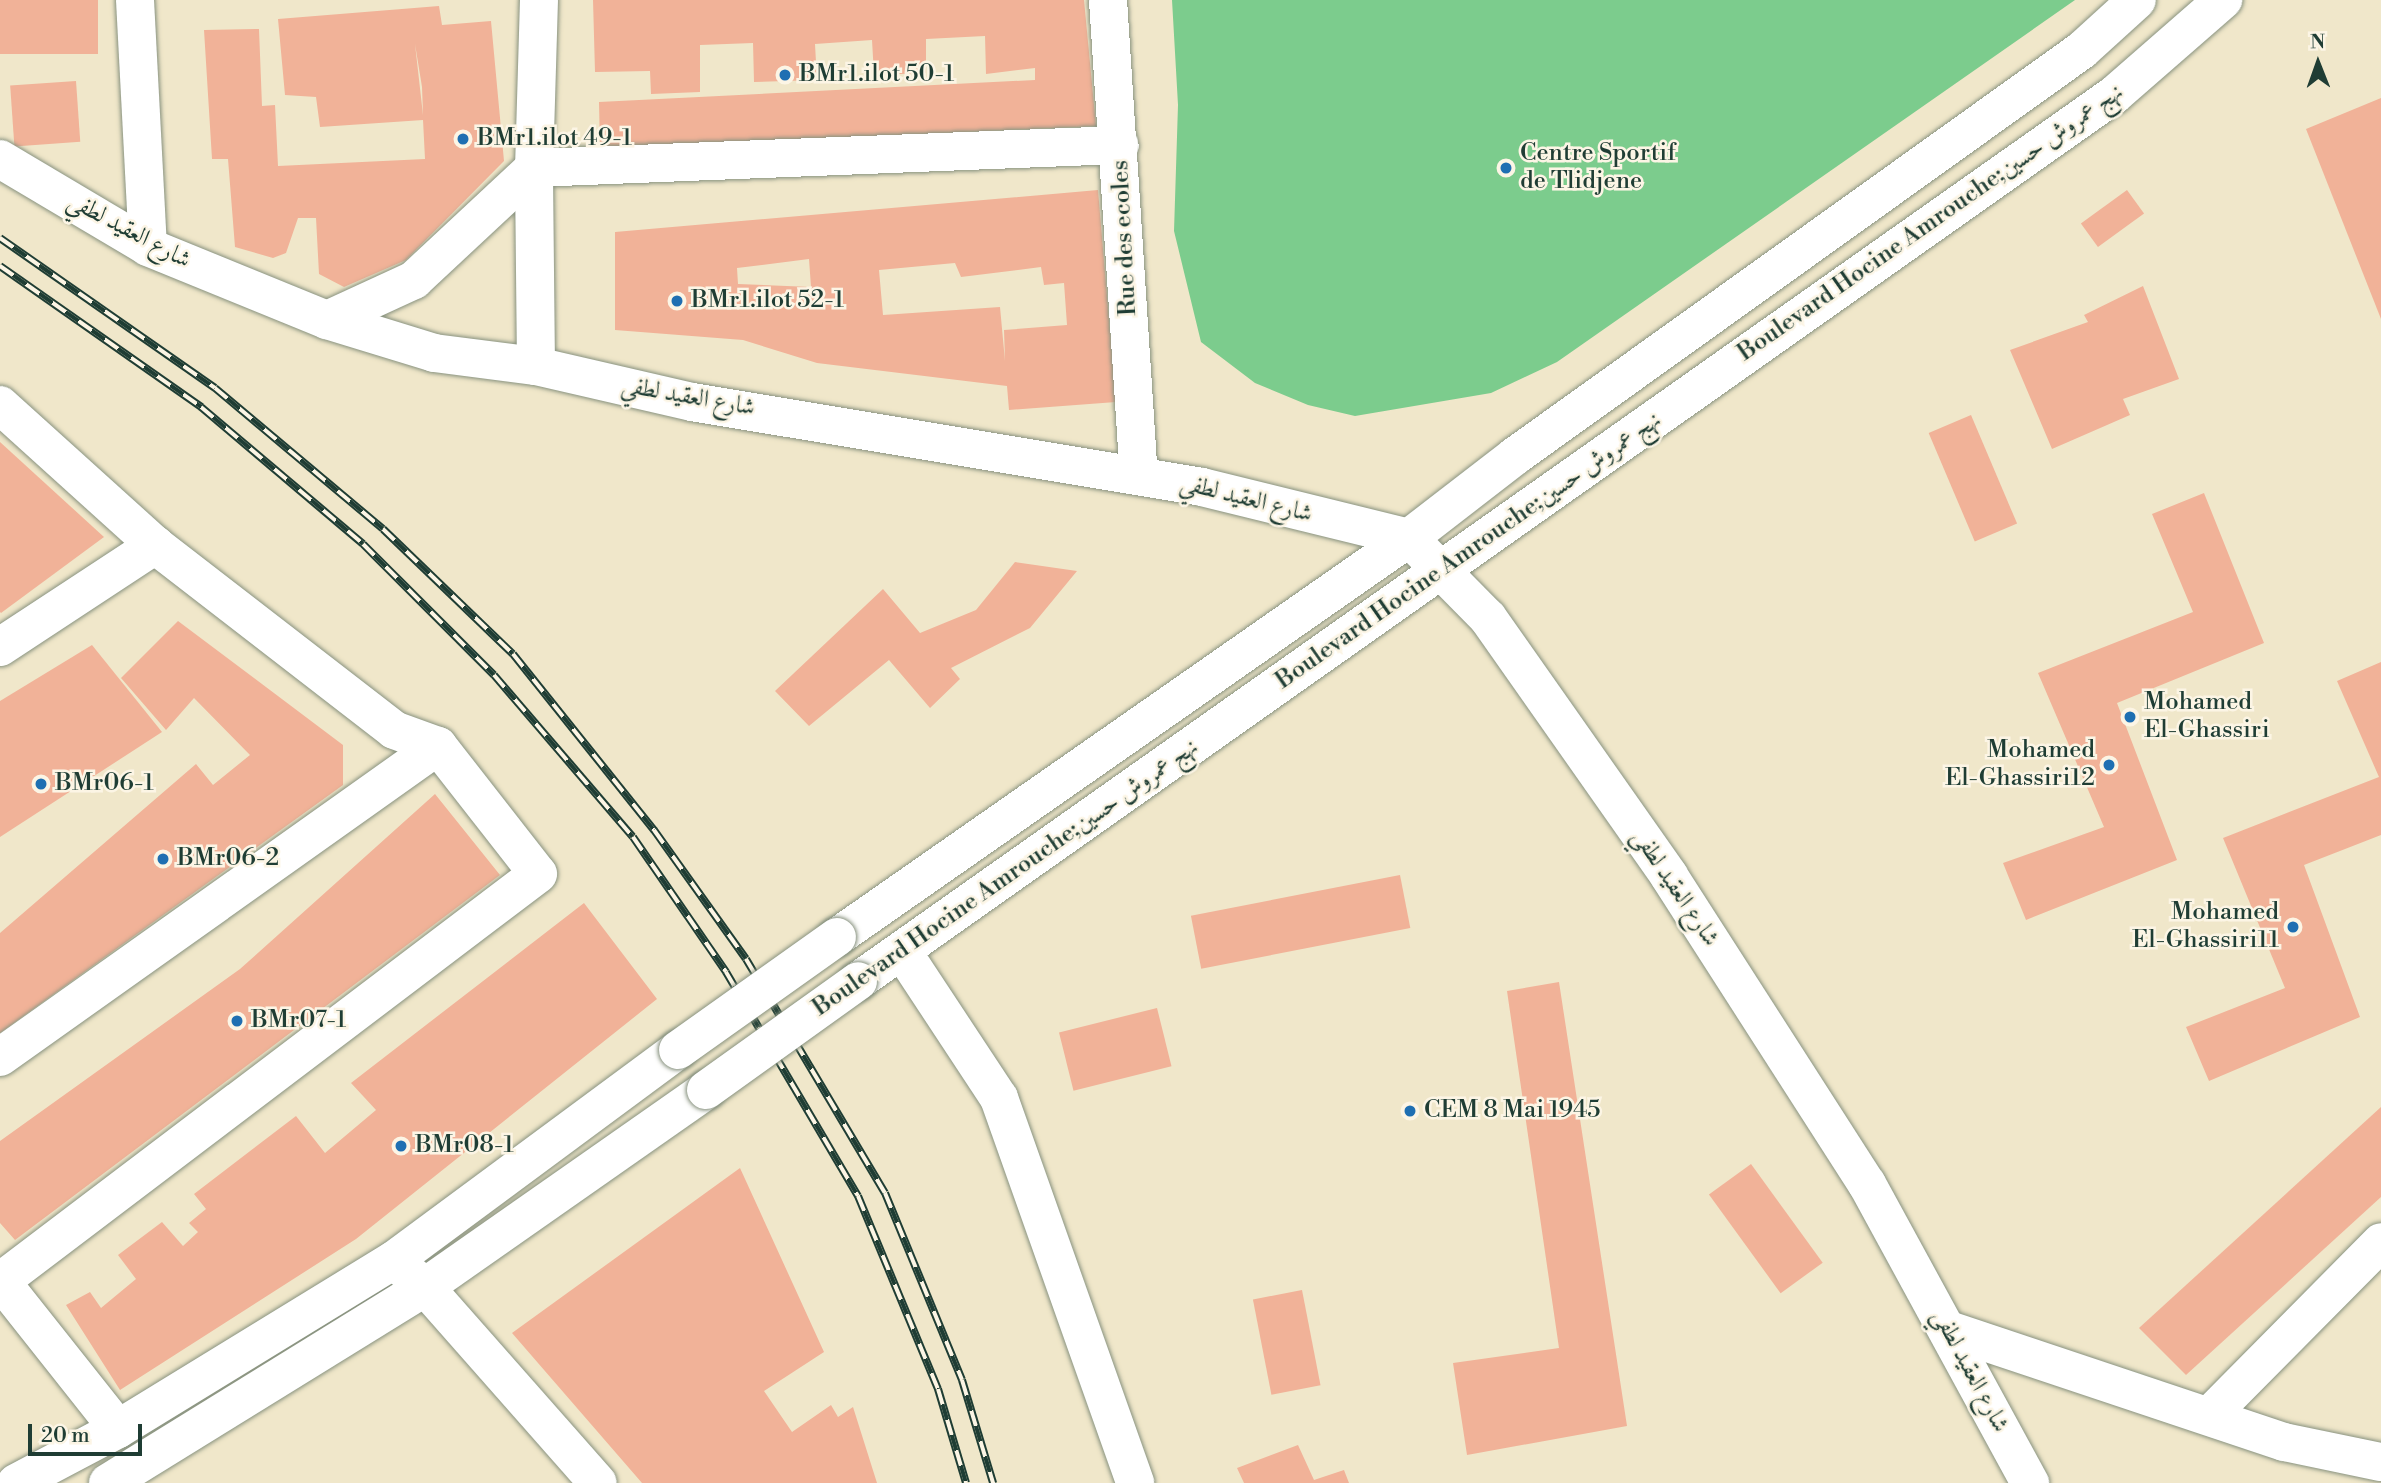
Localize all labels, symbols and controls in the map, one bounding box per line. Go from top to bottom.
north arrow [2283,28,2353,98]
text: N [2310,30,2325,54]
place label: BMr1.ilot 50-1 [799,61,954,89]
marker: BMr1.ilot 50-1 [777,67,793,83]
street label: Boulevard Hocine Amrouche;نهج عمروش حسين [1733,78,2129,368]
place label: BMr1.ilot 49-1 [477,125,632,153]
marker: BMr1.ilot 49-1 [455,131,471,147]
place label: Centre Sportif de Tlidjene [1520,140,1676,196]
street label: Rue des ecoles [1107,159,1143,317]
marker: Centre Sportif de Tlidjene [1498,160,1514,176]
street label: شارع العقيد لطفي [63,187,195,275]
place label: BMr1.ilot 52-1 [691,287,844,315]
marker: BMr1.ilot 52-1 [669,293,685,309]
street label: شارع العقيد لطفي [619,371,757,423]
street label: Boulevard Hocine Amrouche;نهج عمروش حسين [1271,406,1667,696]
street label: شارع العقيد لطفي [1177,469,1315,529]
place label: Mohamed El-Ghassiri [2144,689,2270,745]
marker: Mohamed El-Ghassiri [2122,709,2138,725]
street label: Boulevard Hocine Amrouche;نهج عمروش حسين [808,733,1204,1023]
place label: Mohamed El-Ghassiri12 [1945,737,2095,793]
marker: Mohamed El-Ghassiri12 [2101,757,2117,773]
place label: BMr06-1 [55,770,154,798]
marker: BMr06-1 [33,776,49,792]
street label: شارع العقيد لطفي [1625,824,1725,952]
place label: BMr06-2 [177,845,279,873]
marker: BMr06-2 [155,851,171,867]
place label: Mohamed El-Ghassiri11 [2132,899,2279,955]
marker: Mohamed El-Ghassiri11 [2285,919,2301,935]
place label: BMr07-1 [251,1007,346,1035]
marker: BMr07-1 [229,1013,245,1029]
place label: CEM 8 Mai 1945 [1424,1097,1601,1125]
marker: CEM 8 Mai 1945 [1402,1103,1418,1119]
place label: BMr08-1 [415,1132,514,1160]
marker: BMr08-1 [393,1138,409,1154]
street label: شارع العقيد لطفي [1926,1305,2014,1437]
scale bar [32,1410,145,1454]
text: 20 m [41,1423,90,1449]

